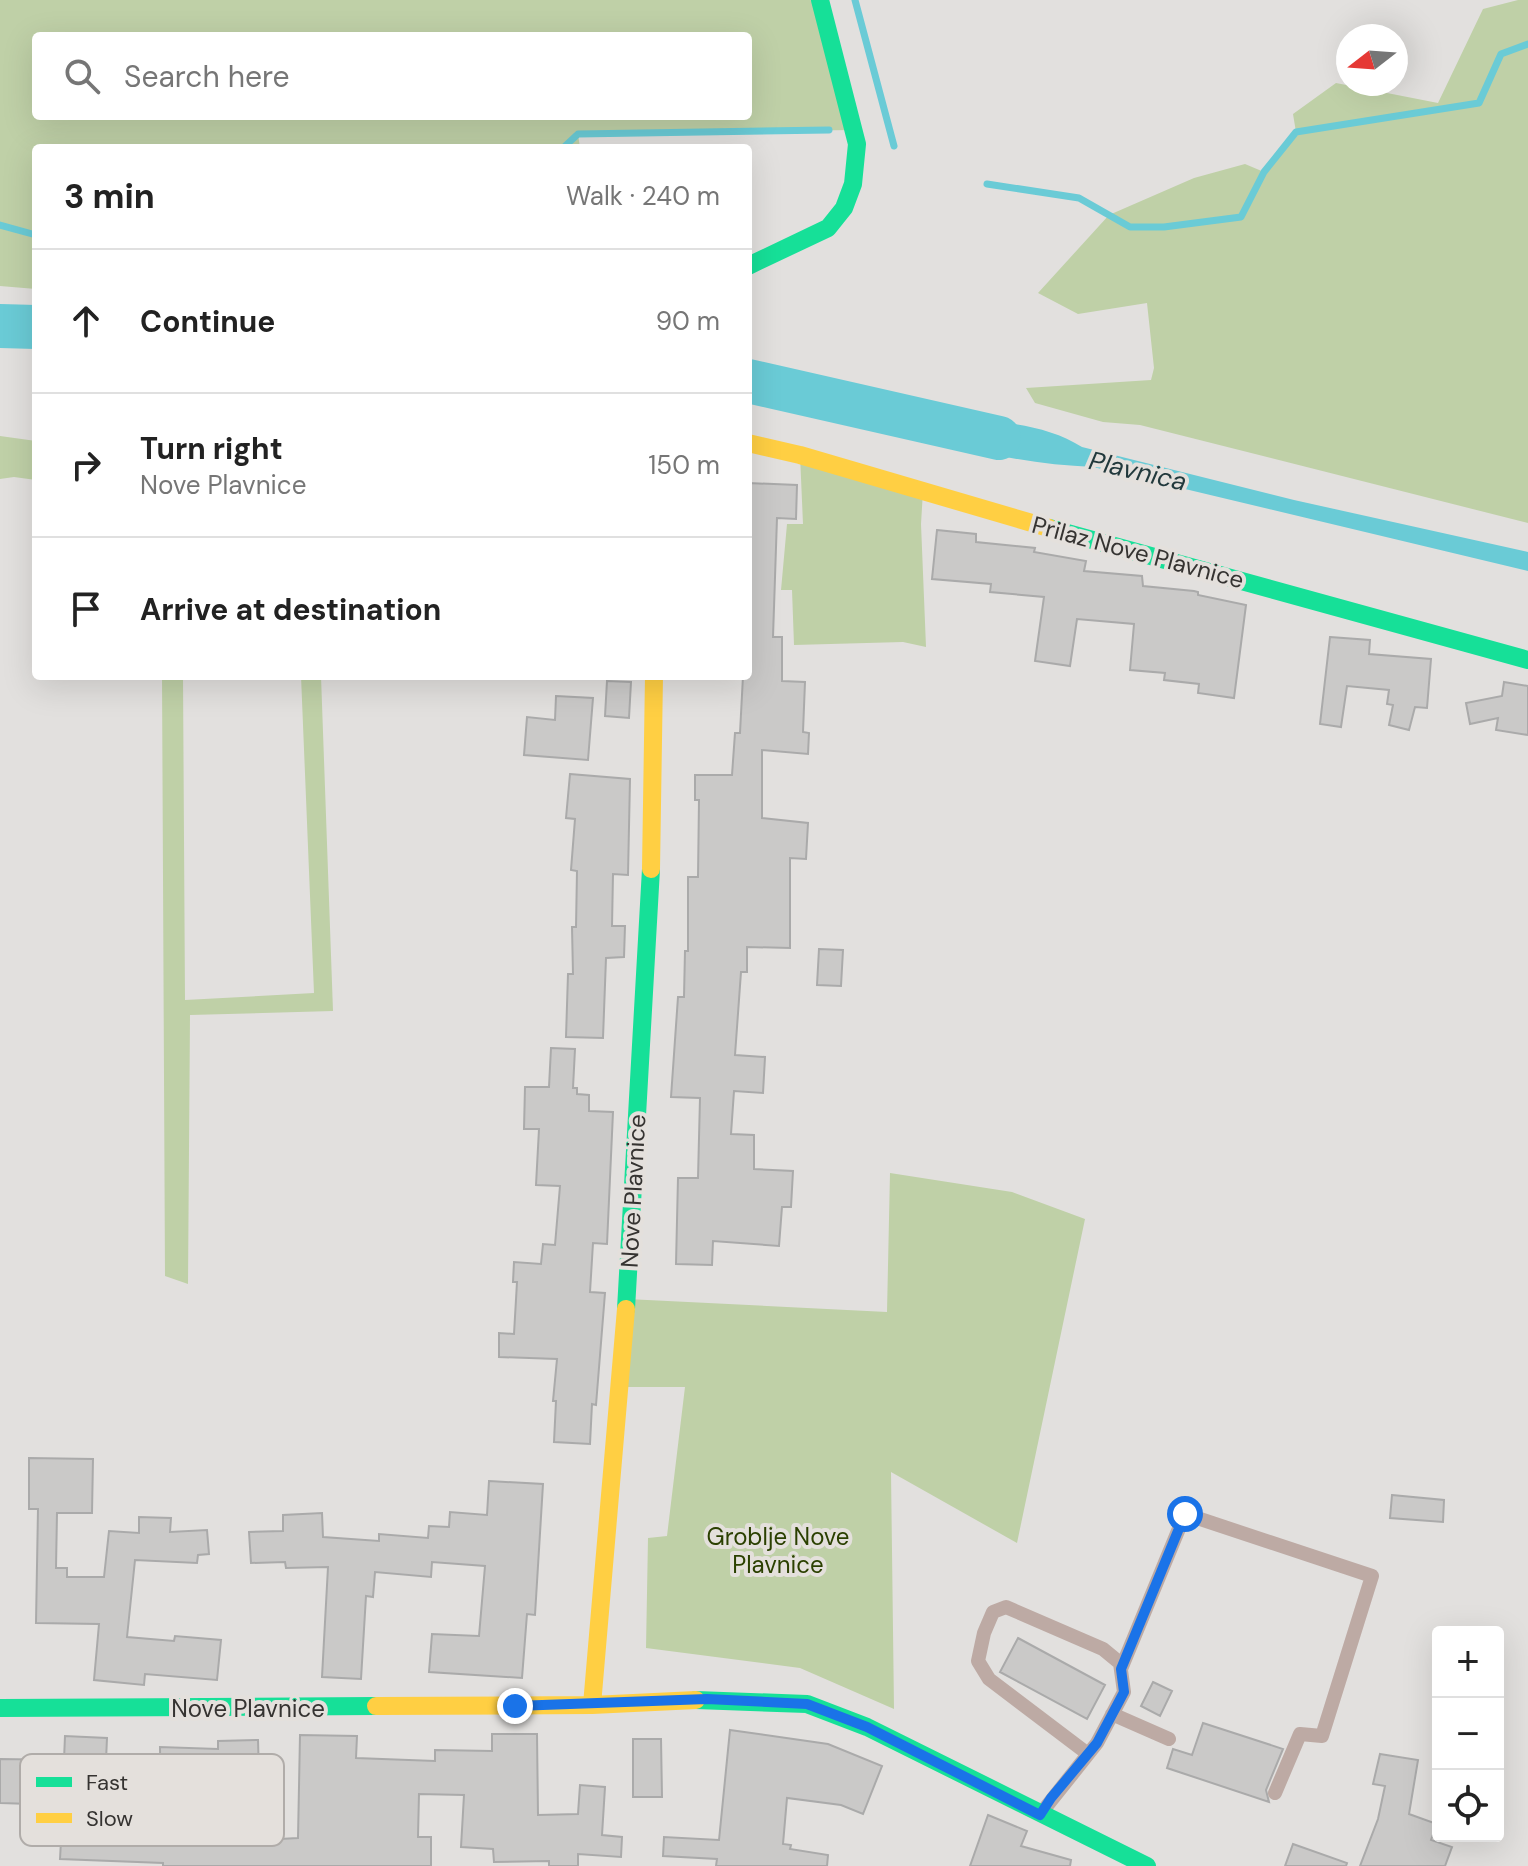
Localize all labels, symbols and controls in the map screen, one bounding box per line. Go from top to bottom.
north arrow [1336,24,1408,96]
search box [32,32,752,120]
icon: search [60,54,104,98]
text: Search here [124,57,290,96]
text: 3 min [64,174,155,219]
text: Walk · 240 m [566,179,720,213]
icon: ahead [64,299,108,343]
text: Continue [140,302,275,341]
text: 90 m [656,304,720,338]
text: Turn right [140,429,283,468]
icon: right [64,443,108,487]
water label: Plavnica [1086,443,1190,499]
text: 150 m [648,448,720,482]
text: Nove Plavnice [140,468,307,502]
street label: Prilaz Nove Plavnice [1029,509,1247,595]
icon: arrive [64,587,108,631]
text: Arrive at destination [140,590,441,629]
street label: Nove Plavnice [613,1113,653,1269]
route start [1167,1496,1203,1532]
park label: Groblje Nove Plavnice [707,1521,849,1580]
map controls [1432,1626,1504,1842]
button: + [1432,1626,1504,1698]
route end [497,1688,533,1724]
street label: Nove Plavnice [171,1693,325,1724]
button: − [1432,1698,1504,1770]
legend [20,1754,284,1846]
text: Fast [86,1768,128,1797]
button: locate [1432,1770,1504,1842]
text: Slow [86,1804,133,1833]

